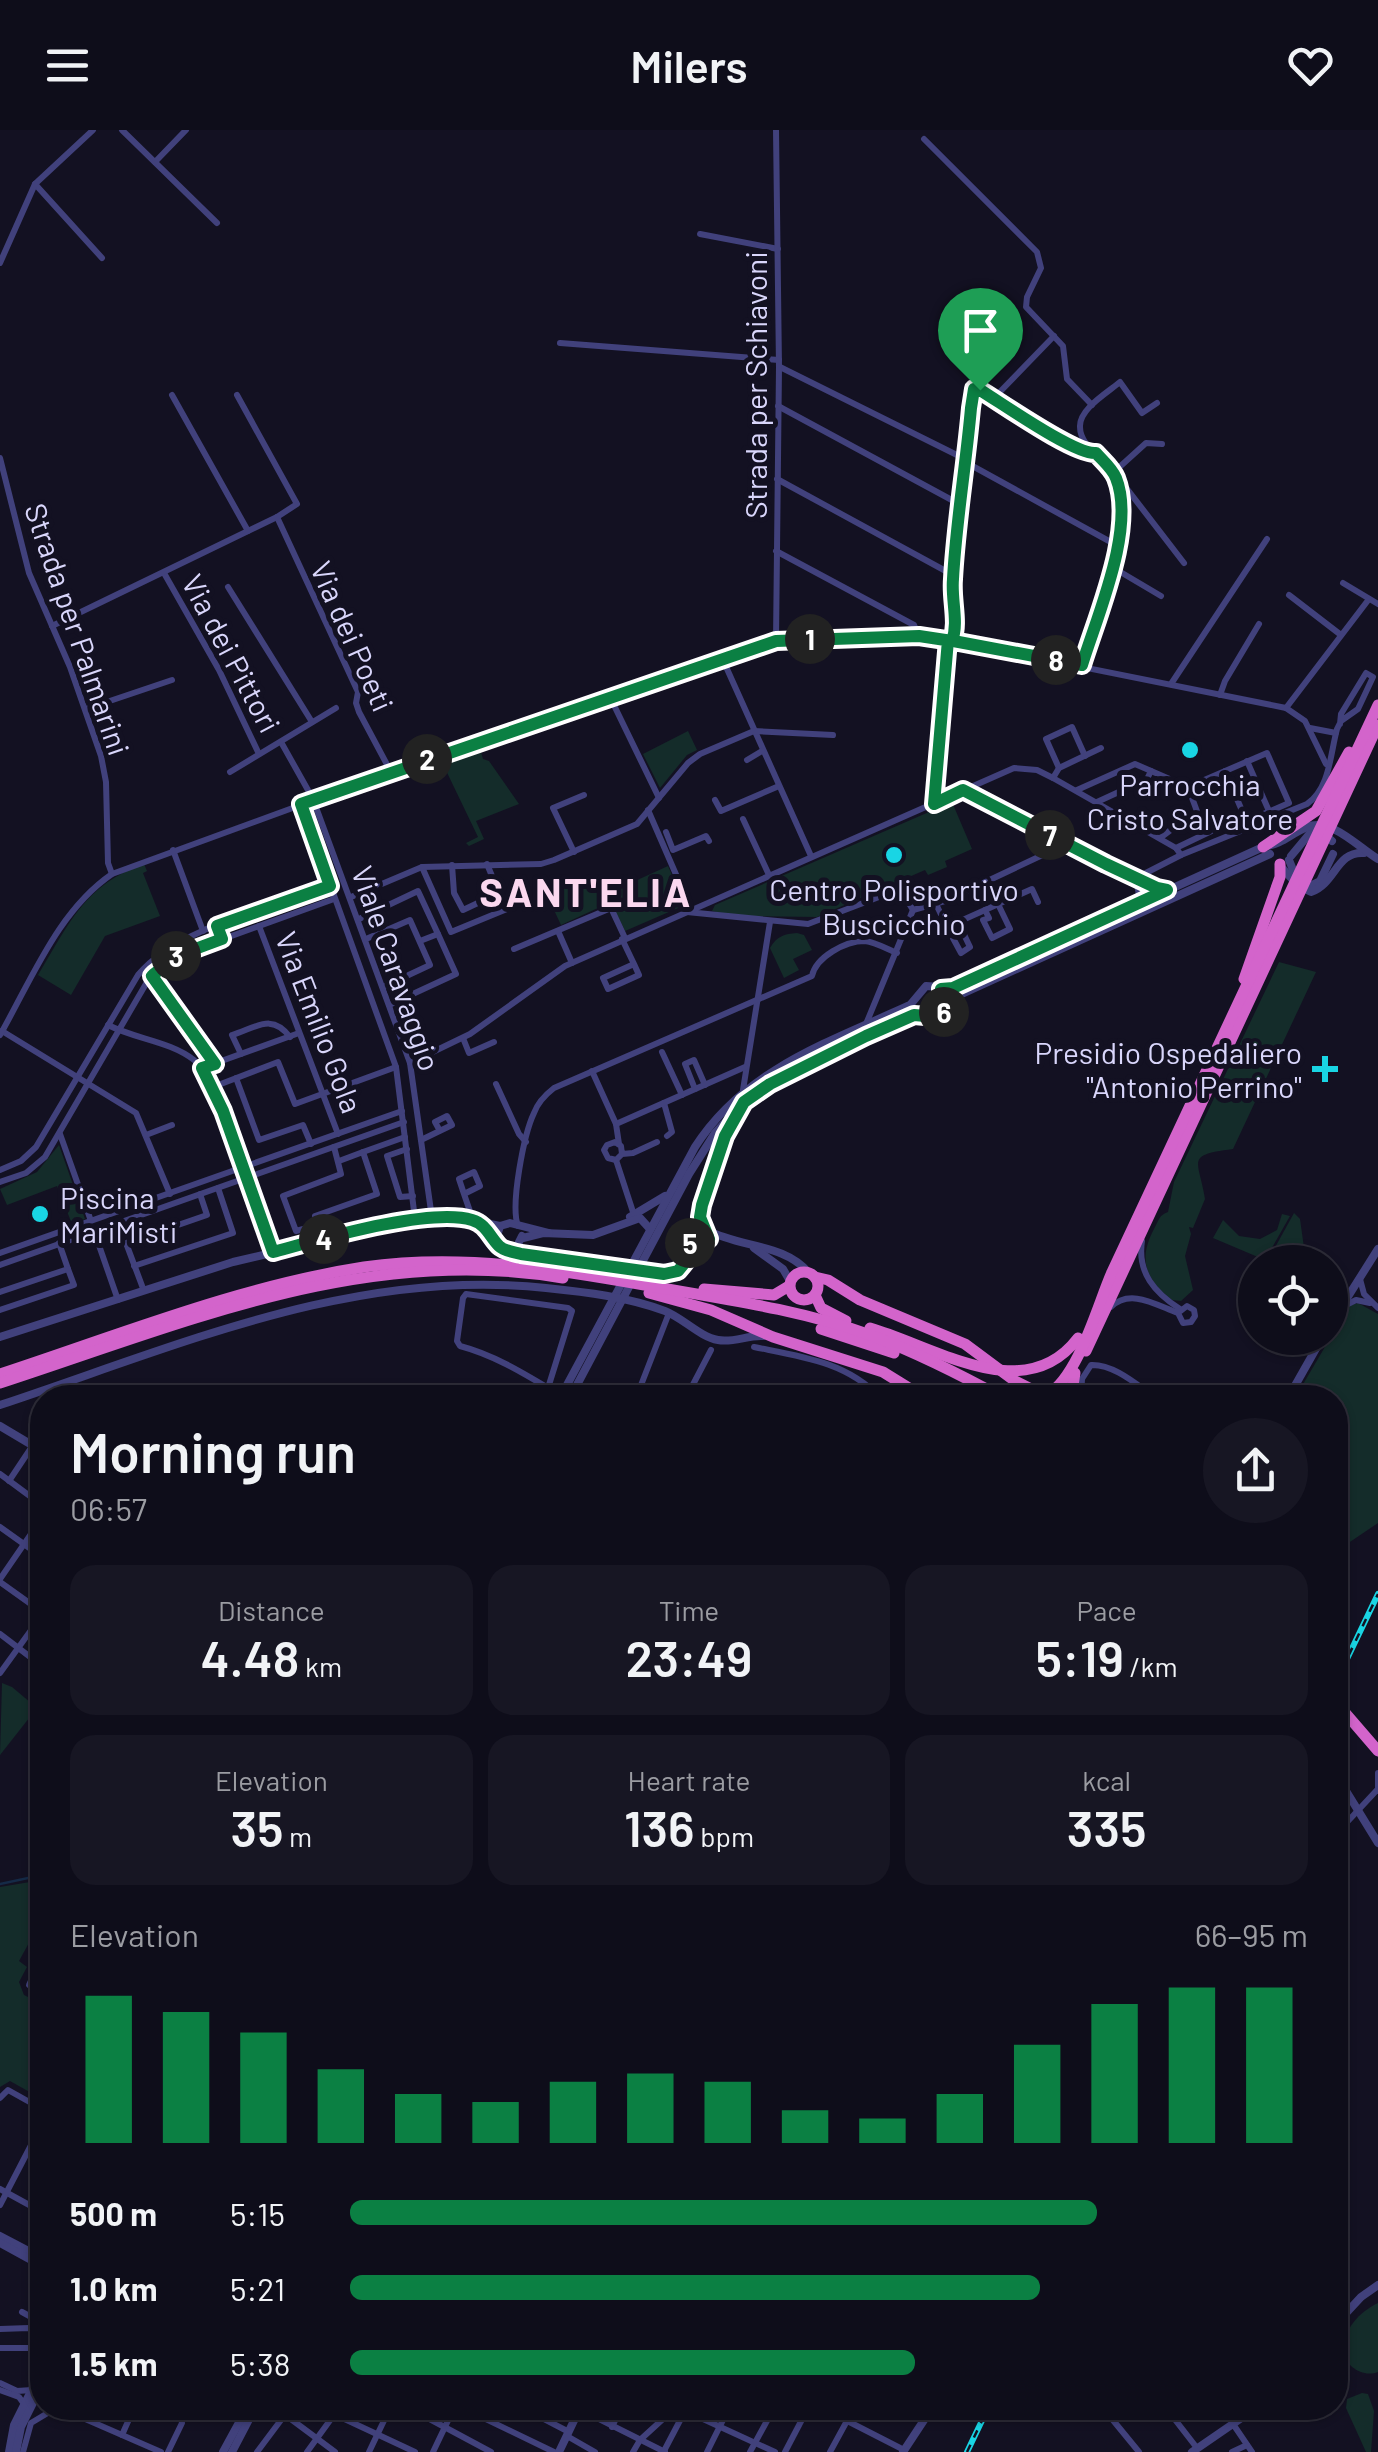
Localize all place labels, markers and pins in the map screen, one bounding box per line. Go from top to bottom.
pin [938,288,1023,391]
pin: 1 [785,614,835,664]
pin: 8 [1031,635,1081,685]
pin: 2 [402,734,452,784]
marker: Parrocchia Cristo Salvatore [1179,739,1201,761]
place label: Parrocchia Cristo Salvatore [1087,766,1293,836]
pin: 7 [1025,810,1075,860]
marker: Centro Polisportivo Buscicchio [883,844,905,866]
place label: Centro Polisportivo Buscicchio [769,871,1019,941]
pin: 3 [151,931,201,981]
pin: 6 [919,987,969,1037]
place label: Presidio Ospedaliero "Antonio Perrino" [1034,1034,1302,1104]
marker: Presidio Ospedaliero "Antonio Perrino" [1312,1056,1338,1082]
place label: Piscina MariMisti [60,1179,177,1249]
marker: Piscina MariMisti [29,1203,51,1225]
pin: 4 [299,1214,349,1264]
pin: 5 [665,1218,715,1268]

